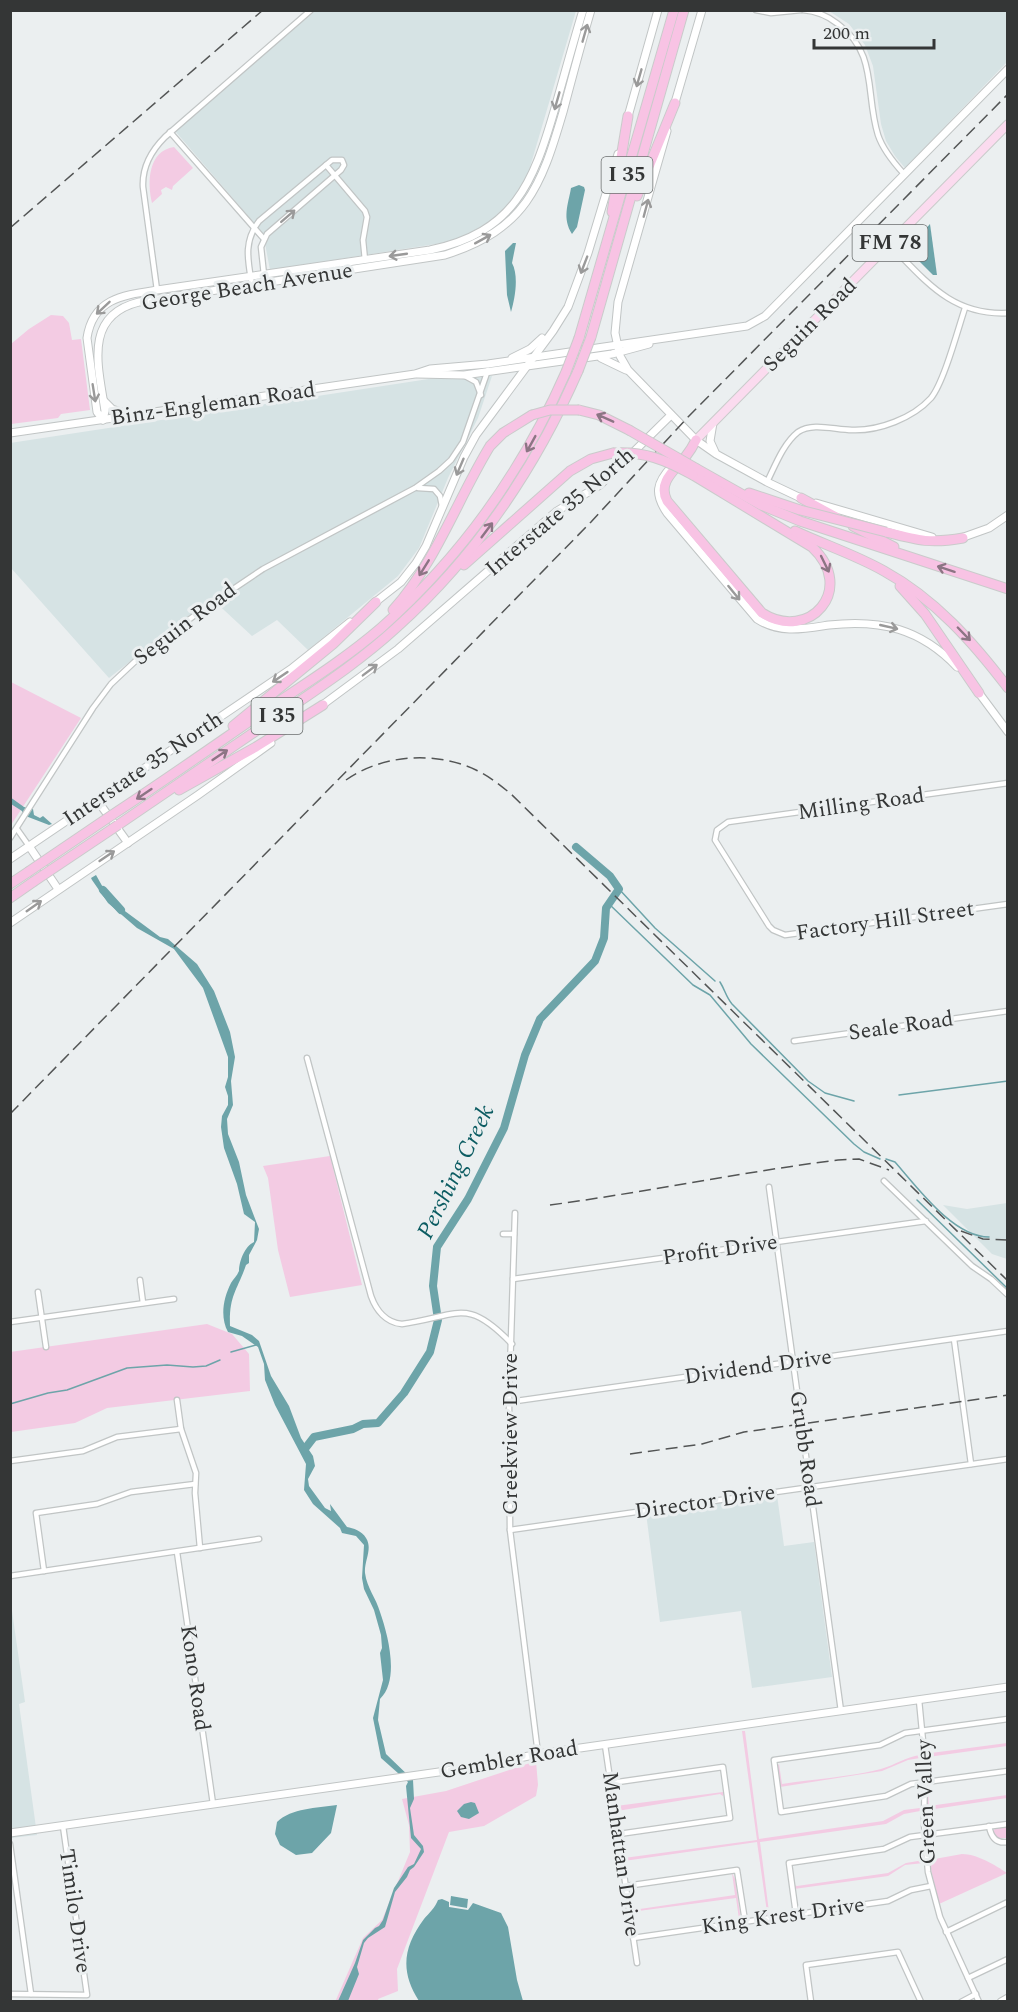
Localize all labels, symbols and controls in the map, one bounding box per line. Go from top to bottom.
scale bar [814,12,934,50]
text: 200 m [823,20,870,47]
one-way arrow [579,24,591,43]
one-way arrow [632,68,644,87]
one-way arrow [551,91,562,110]
road number: I 35 [602,157,652,193]
one-way arrow [641,199,653,218]
one-way arrow [280,209,296,222]
road number: FM 78 [852,225,928,261]
one-way arrow [474,233,491,245]
one-way arrow [389,250,409,261]
street label: George Beach Avenue [139,254,355,320]
one-way arrow [577,256,588,274]
street label: Seguin Road [755,270,865,380]
one-way arrow [96,301,111,315]
street label: Binz-Engleman Road [109,373,317,435]
one-way arrow [89,382,100,402]
one-way arrow [596,412,614,423]
one-way arrow [525,434,536,452]
street label: Interstate 35 North [478,439,642,585]
one-way arrow [454,457,465,476]
one-way arrow [480,522,493,538]
one-way arrow [819,555,831,573]
one-way arrow [418,559,430,576]
one-way arrow [937,562,956,573]
street label: Seguin Road [126,574,244,674]
one-way arrow [727,585,740,601]
one-way arrow [879,622,898,633]
one-way arrow [956,626,971,641]
one-way arrow [361,664,377,676]
one-way arrow [272,671,289,683]
road number: I 35 [252,698,302,734]
street label: Interstate 35 North [56,703,230,835]
one-way arrow [211,749,228,761]
street label: Milling Road [796,779,926,829]
one-way arrow [135,787,152,800]
one-way arrow [98,850,115,862]
street label: Factory Hill Street [794,892,976,950]
one-way arrow [26,900,42,912]
street label: Seale Road [846,1002,956,1050]
water label: Pershing Creek [408,1099,504,1245]
street label: Profit Drive [660,1226,780,1274]
street label: Dividend Drive [682,1340,834,1394]
street label: Creekview Drive [494,1353,527,1515]
street label: Grubb Road [780,1388,830,1510]
street label: Director Drive [633,1476,777,1528]
street label: Kono Road [171,1623,219,1733]
street label: Gembler Road [437,1732,581,1788]
street label: Green Valley [907,1737,945,1865]
street label: Manhattan Drive [593,1769,649,1939]
street label: Timilo Drive [50,1847,100,1975]
street label: King Krest Drive [699,1888,867,1944]

